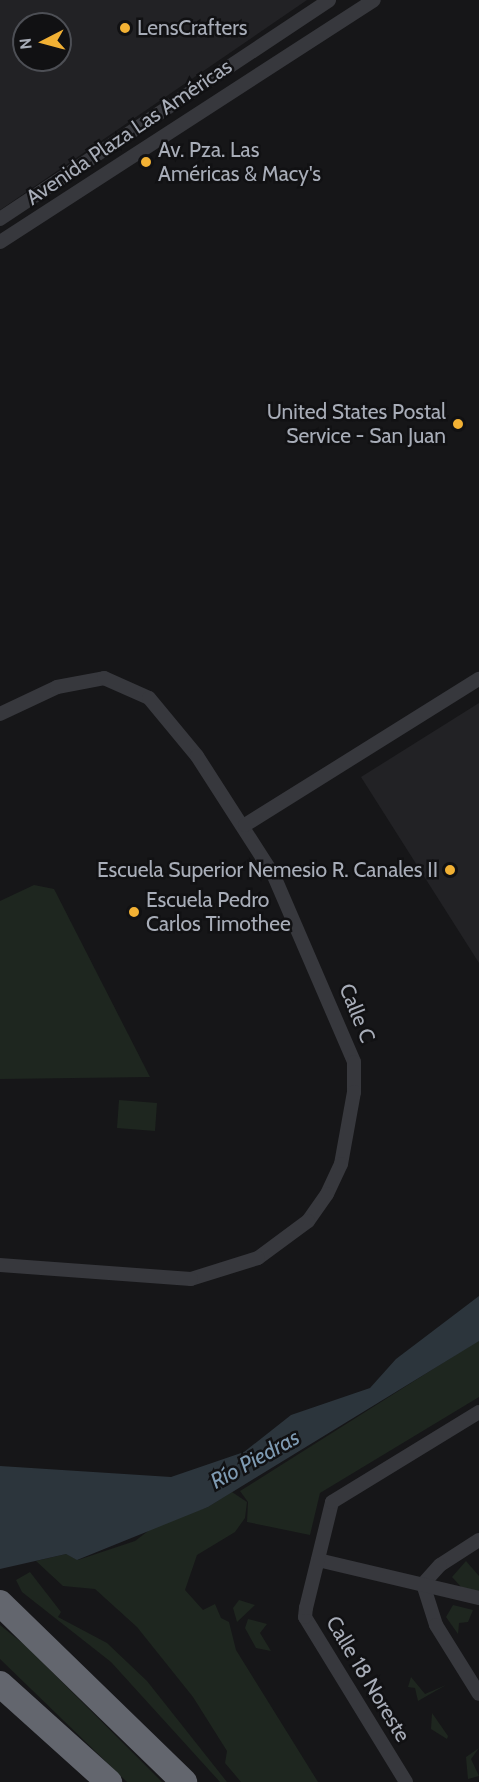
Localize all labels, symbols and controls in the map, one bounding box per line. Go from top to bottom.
north arrow [12,12,72,72]
place label: LensCrafters [137,15,248,41]
marker: LensCrafters [118,21,132,35]
text: N [16,37,36,50]
street label: Avenida Plaza Las Américas [21,54,237,210]
place label: Av. Pza. Las Américas & Macy's [158,137,321,187]
marker: Av. Pza. Las Américas & Macy's [139,155,153,169]
place label: United States Postal Service - San Juan [267,399,446,449]
marker: United States Postal Service - San Juan [451,417,465,431]
place label: Escuela Superior Nemesio R. Canales II [97,857,438,883]
marker: Escuela Superior Nemesio R. Canales II [443,863,457,877]
place label: Escuela Pedro Carlos Timothee [146,887,291,937]
marker: Escuela Pedro Carlos Timothee [127,905,141,919]
street label: Calle C [334,980,380,1046]
water label: Río Piedras [206,1424,304,1494]
street label: Calle 18 Noreste [321,1612,415,1746]

